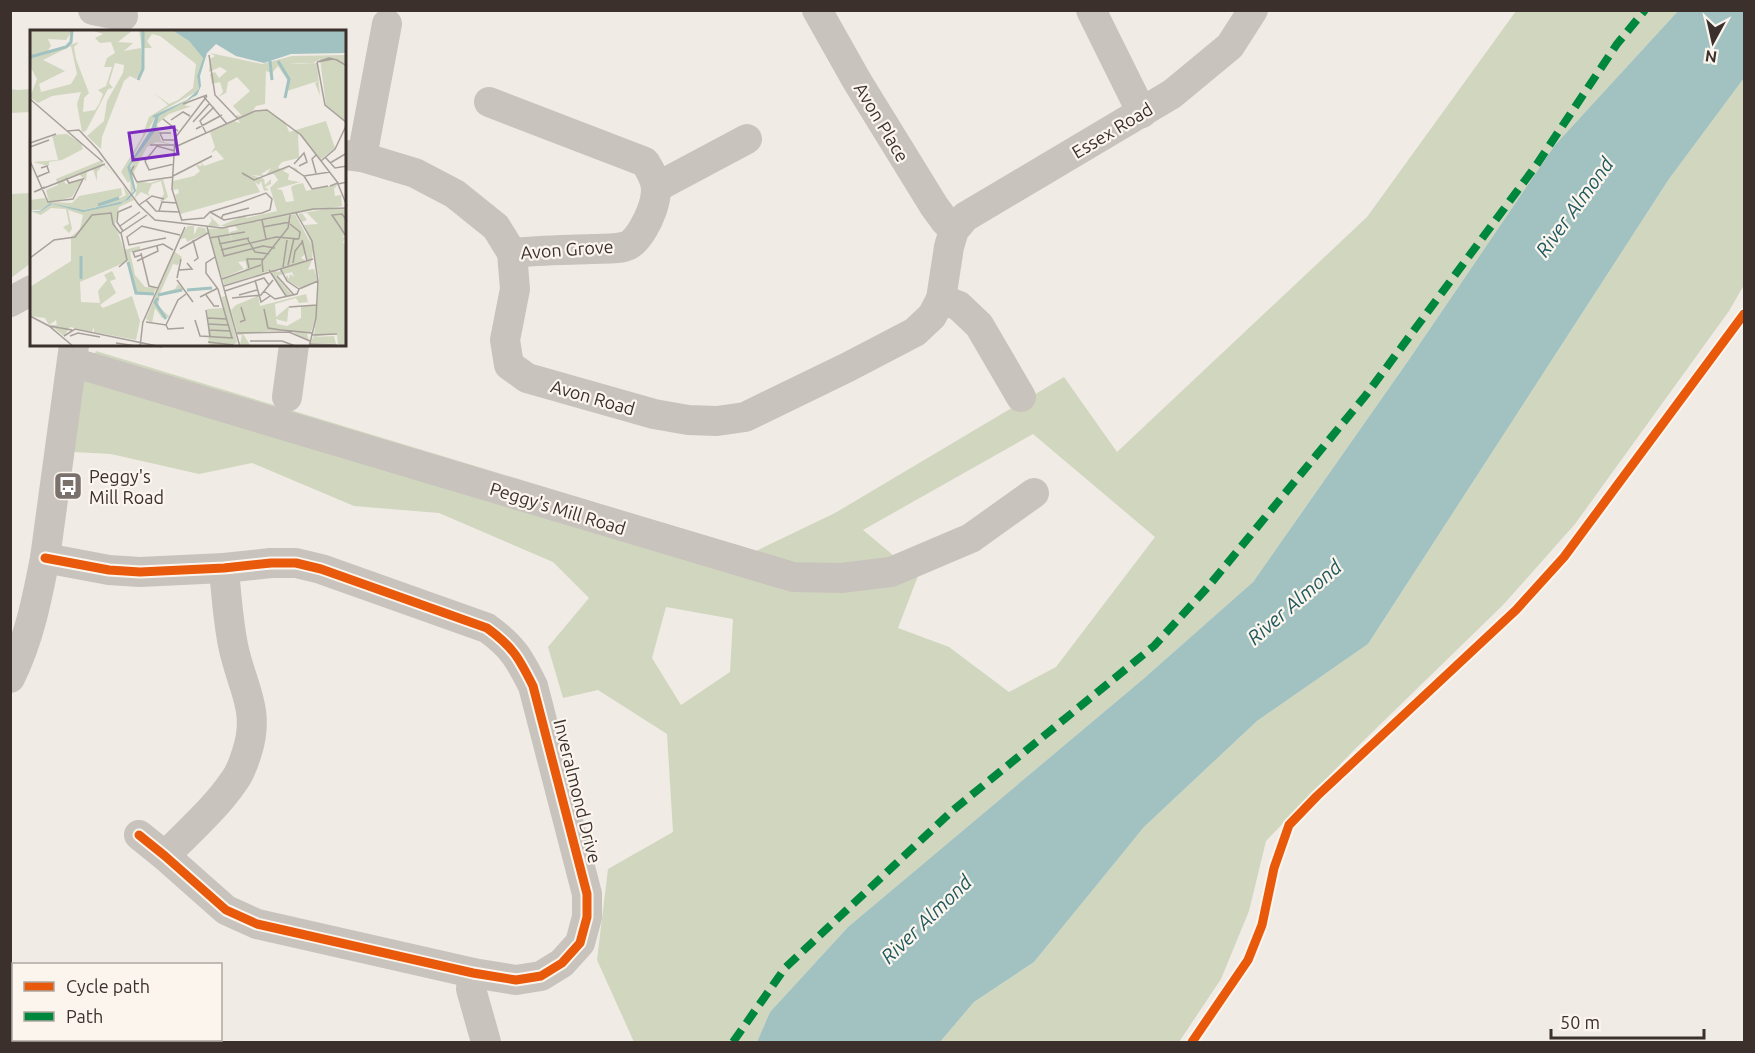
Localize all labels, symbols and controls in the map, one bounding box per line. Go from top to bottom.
north arrow [1683,12,1743,72]
inset map [30,30,346,346]
text: N [1704,47,1718,67]
street label: Avon Place [851,79,913,165]
street label: Essex Road [1068,98,1156,162]
water label: River Almond [1530,152,1618,261]
street label: Avon Grove [520,236,614,262]
street label: Avon Road [549,375,637,419]
place label: Peggy's Mill Road [89,466,164,507]
bus stop icon: Peggy's Mill Road [52,470,84,502]
street label: Peggy's Mill Road [488,478,628,538]
water label: River Almond [1242,554,1346,649]
street label: Inveralmond Drive [550,717,606,865]
water label: River Almond [876,869,977,968]
legend [12,963,222,1041]
text: Cycle path [66,976,150,996]
scale bar [1551,1002,1704,1040]
text: Path [66,1006,103,1026]
text: 50 m [1560,1012,1600,1032]

